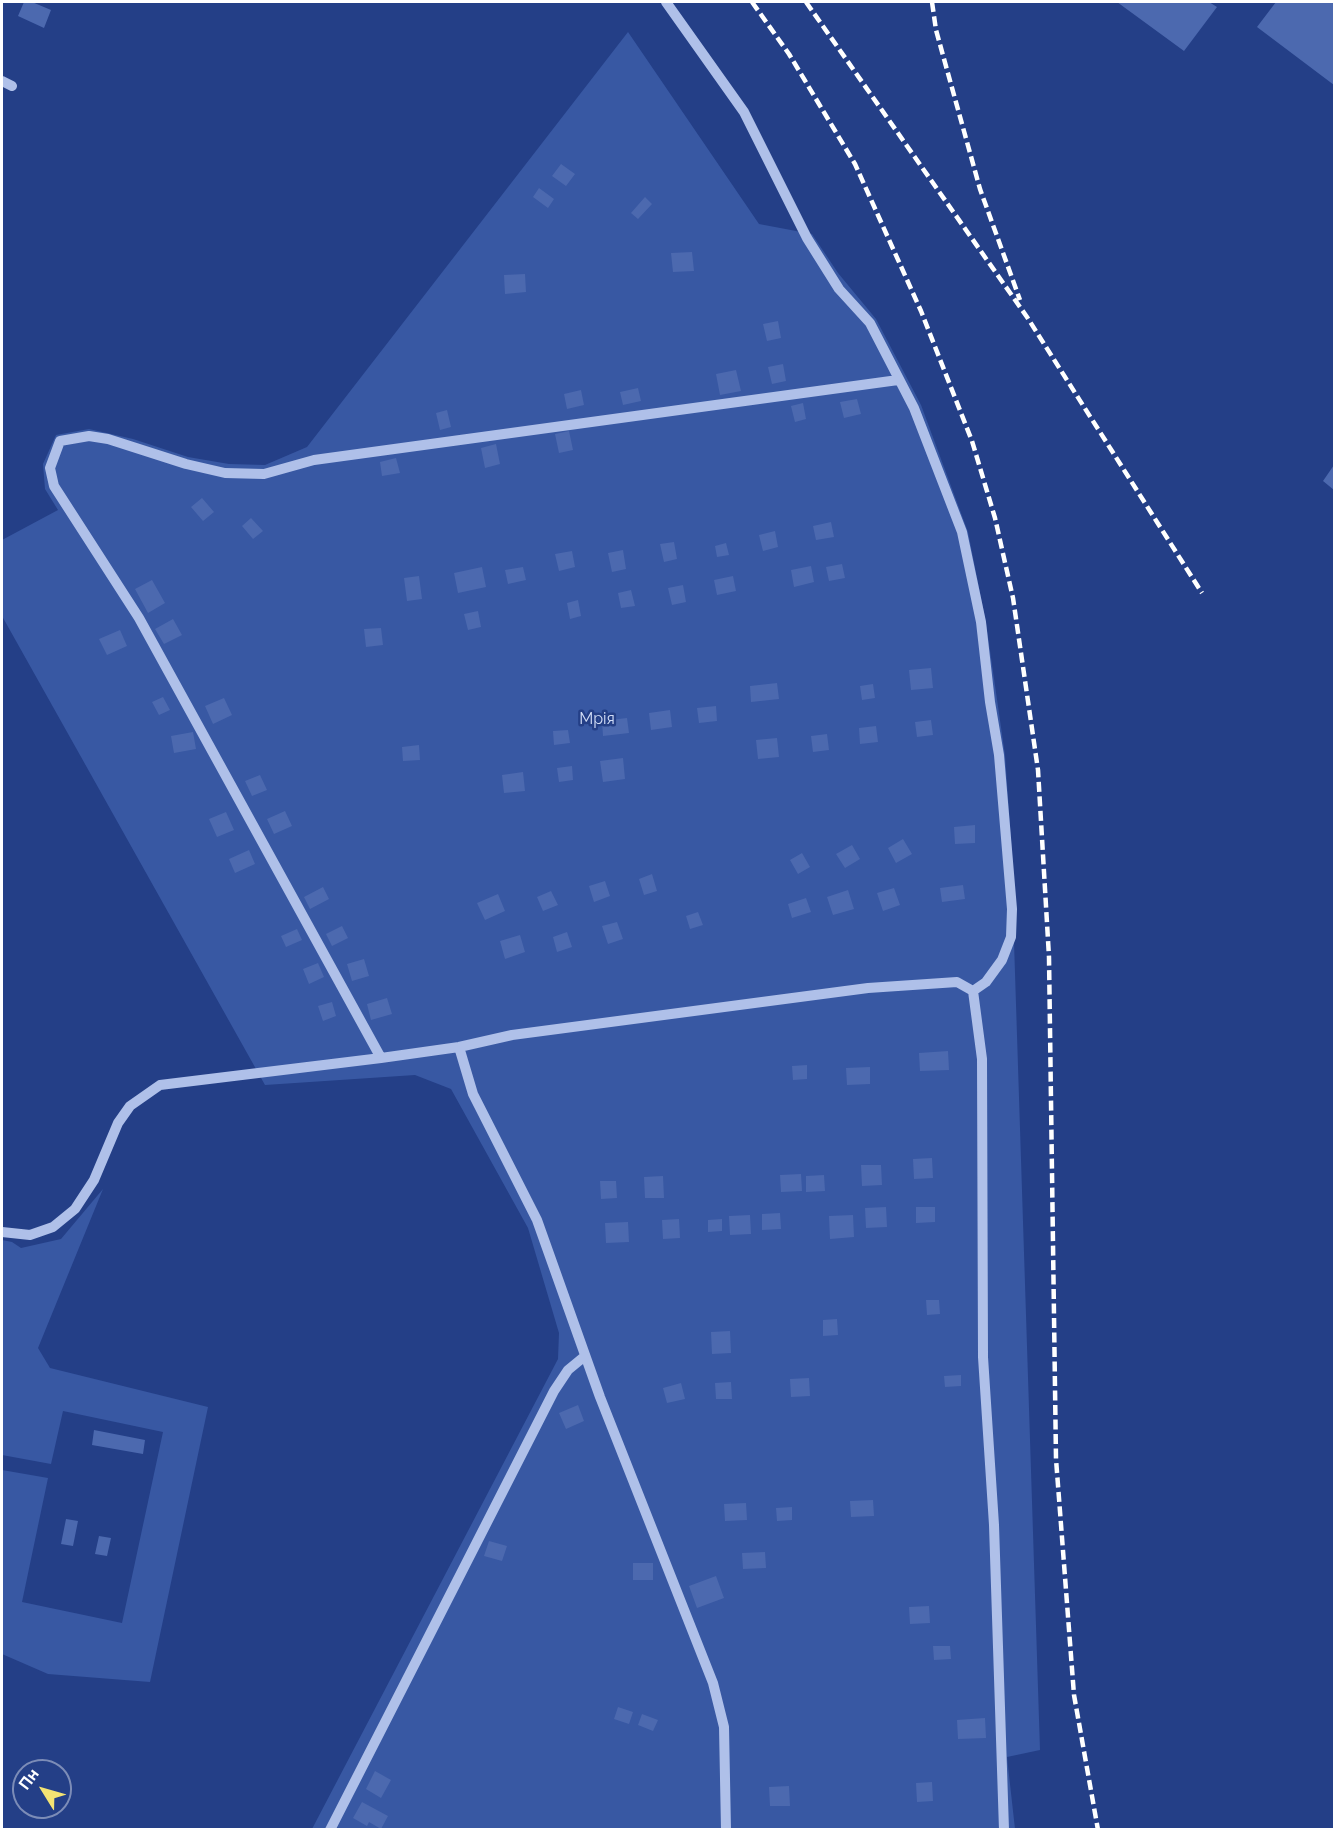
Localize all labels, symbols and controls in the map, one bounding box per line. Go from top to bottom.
park label: Мрія [579,709,615,729]
north arrow [12,1759,72,1819]
text: Пн [15,1765,43,1793]

